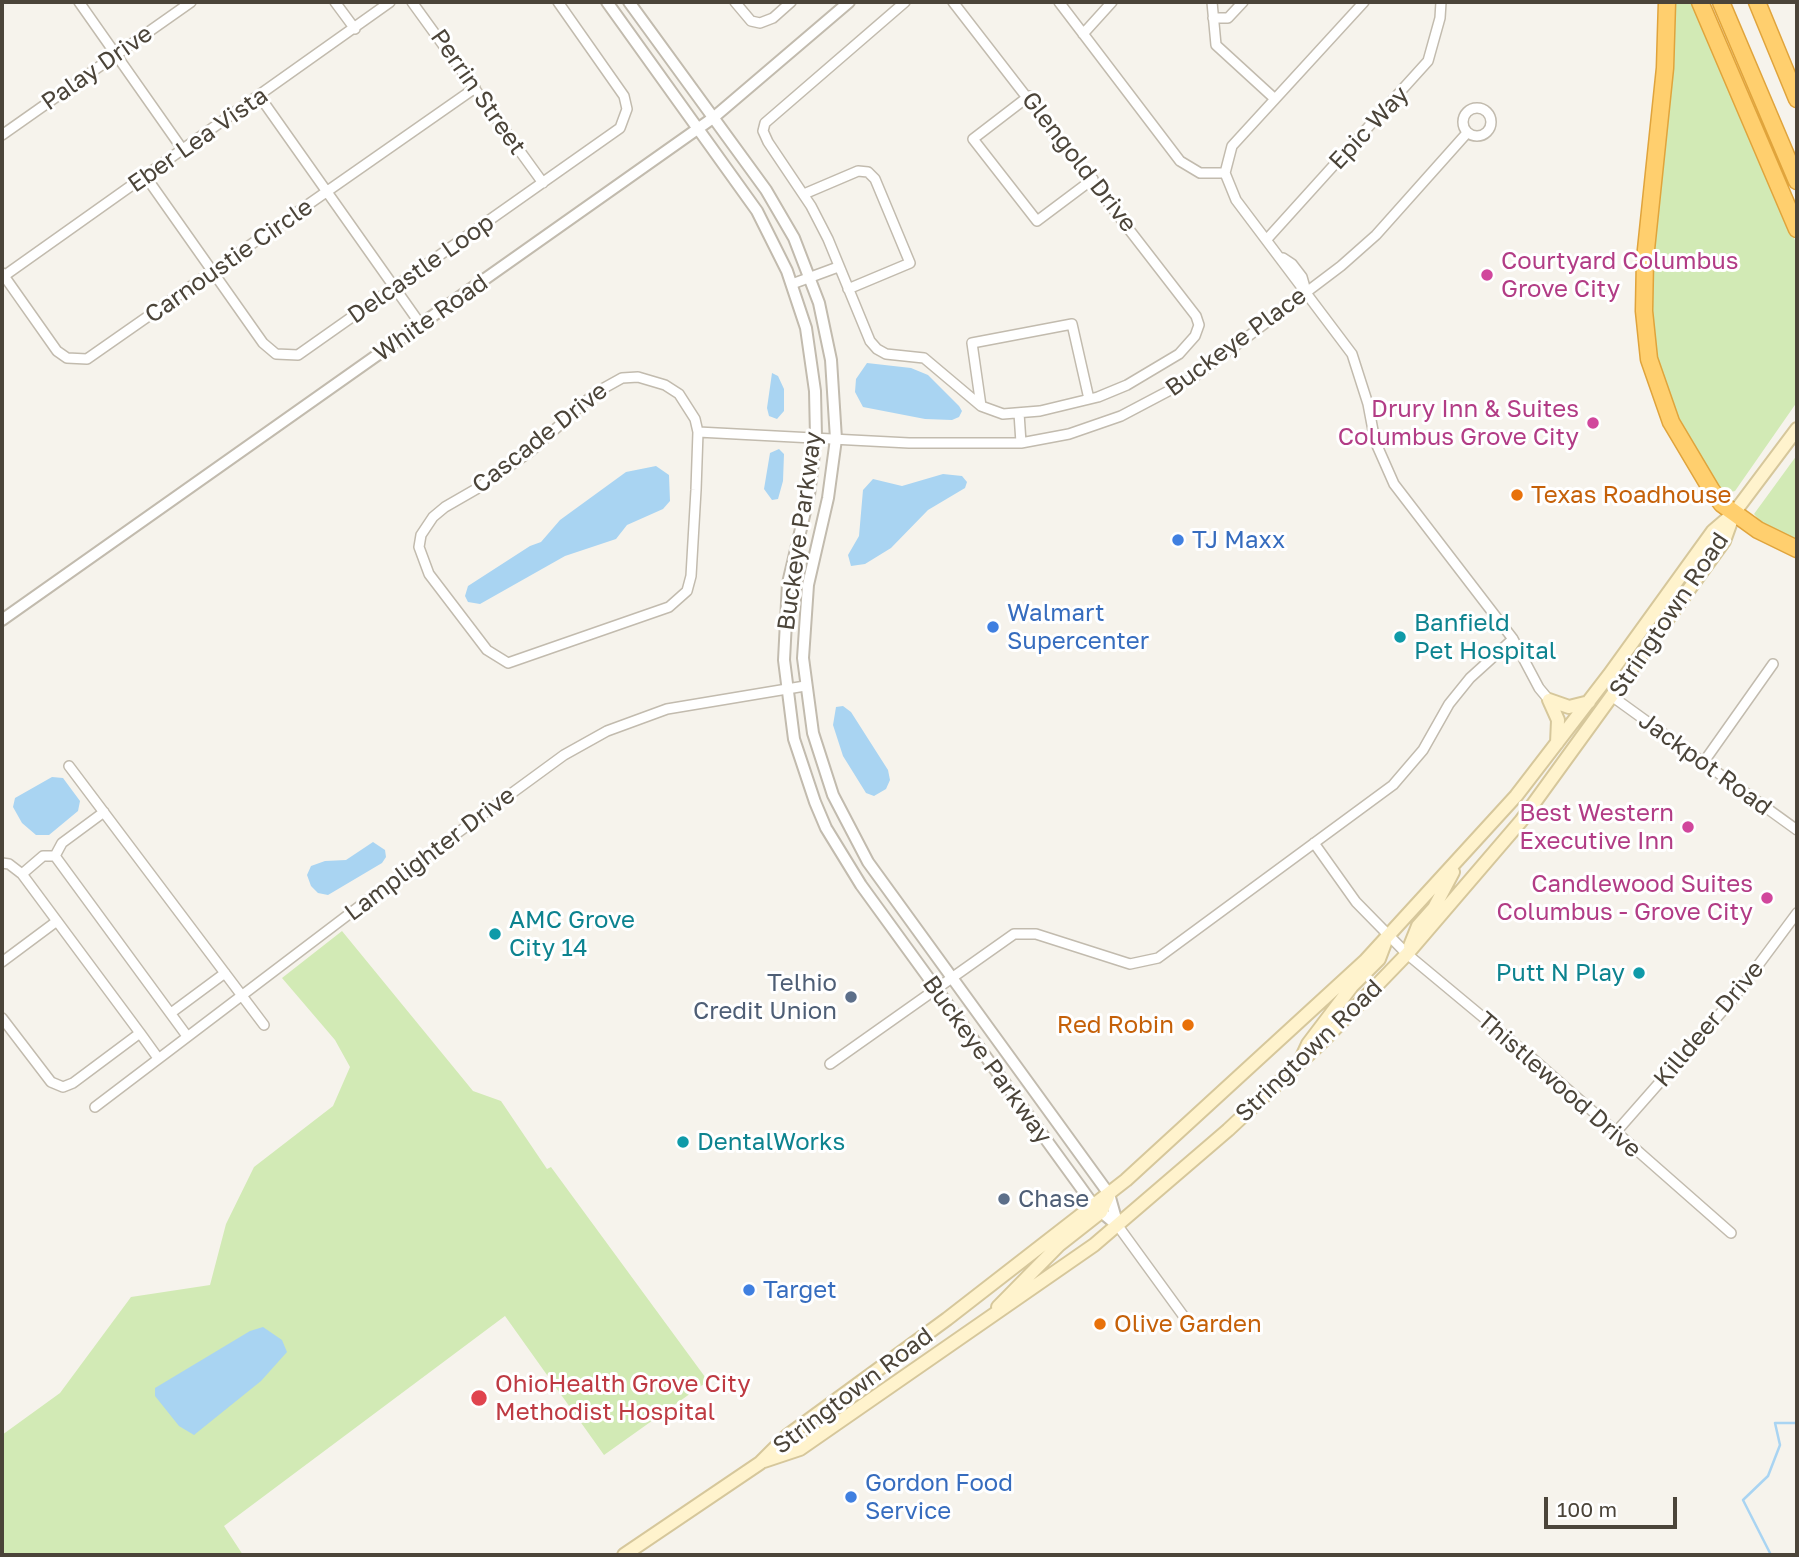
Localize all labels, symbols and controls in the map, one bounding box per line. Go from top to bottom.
street label: Palay Drive [36,19,158,117]
street label: Perrin Street [424,24,532,160]
street label: Epic Way [1323,80,1415,176]
street label: Eber Lea Vista [123,81,273,199]
street label: Glengold Drive [1015,86,1143,238]
street label: Carnoustie Circle [140,192,318,330]
street label: Delcastle Loop [343,208,499,330]
place label: Courtyard Columbus Grove City [1501,247,1738,303]
marker: Courtyard Columbus Grove City [1479,267,1495,283]
street label: White Road [368,268,494,368]
street label: Buckeye Place [1160,281,1312,403]
street label: Cascade Drive [467,376,613,500]
place label: Drury Inn & Suites Columbus Grove City [1338,395,1579,451]
marker: Drury Inn & Suites Columbus Grove City [1585,415,1601,431]
street label: Buckeye Parkway [772,430,828,632]
place label: Texas Roadhouse [1531,481,1732,509]
marker: Texas Roadhouse [1509,487,1525,503]
place label: TJ Maxx [1192,526,1285,554]
street label: Stringtown Road [1603,527,1735,703]
marker: TJ Maxx [1170,532,1186,548]
place label: Walmart Supercenter [1007,599,1149,655]
place label: Banfield Pet Hospital [1414,609,1556,665]
marker: Walmart Supercenter [985,619,1001,635]
marker: Banfield Pet Hospital [1392,629,1408,645]
street label: Jackpot Road [1633,706,1777,822]
street label: Lamplighter Drive [339,781,521,927]
place label: Best Western Executive Inn [1519,799,1674,855]
marker: Best Western Executive Inn [1680,819,1696,835]
place label: Candlewood Suites Columbus - Grove City [1497,870,1753,926]
marker: Candlewood Suites Columbus - Grove City [1759,890,1775,906]
place label: AMC Grove City 14 [509,906,635,962]
marker: AMC Grove City 14 [487,926,503,942]
street label: Killdeer Drive [1648,955,1770,1093]
place label: Putt N Play [1496,959,1625,987]
marker: Putt N Play [1631,965,1647,981]
place label: Telhio Credit Union [693,969,837,1025]
street label: Buckeye Parkway [916,970,1058,1150]
street label: Stringtown Road [1230,974,1388,1128]
marker: Telhio Credit Union [843,989,859,1005]
street label: Thistlewood Drive [1471,1006,1647,1164]
place label: Red Robin [1057,1011,1174,1039]
marker: Red Robin [1180,1017,1196,1033]
place label: DentalWorks [697,1128,845,1156]
marker: DentalWorks [675,1134,691,1150]
place label: Chase [1018,1185,1089,1213]
marker: Chase [996,1191,1012,1207]
place label: Target [763,1276,837,1304]
marker: Target [741,1282,757,1298]
place label: Olive Garden [1114,1310,1262,1338]
marker: Olive Garden [1092,1316,1108,1332]
street label: Stringtown Road [767,1322,939,1460]
place label: OhioHealth Grove City Methodist Hospital [495,1370,751,1426]
marker: OhioHealth Grove City Methodist Hospital [469,1388,489,1408]
place label: Gordon Food Service [865,1469,1013,1525]
scale bar [1547,1484,1680,1528]
marker: Gordon Food Service [843,1489,859,1505]
text: 100 m [1557,1496,1617,1522]

